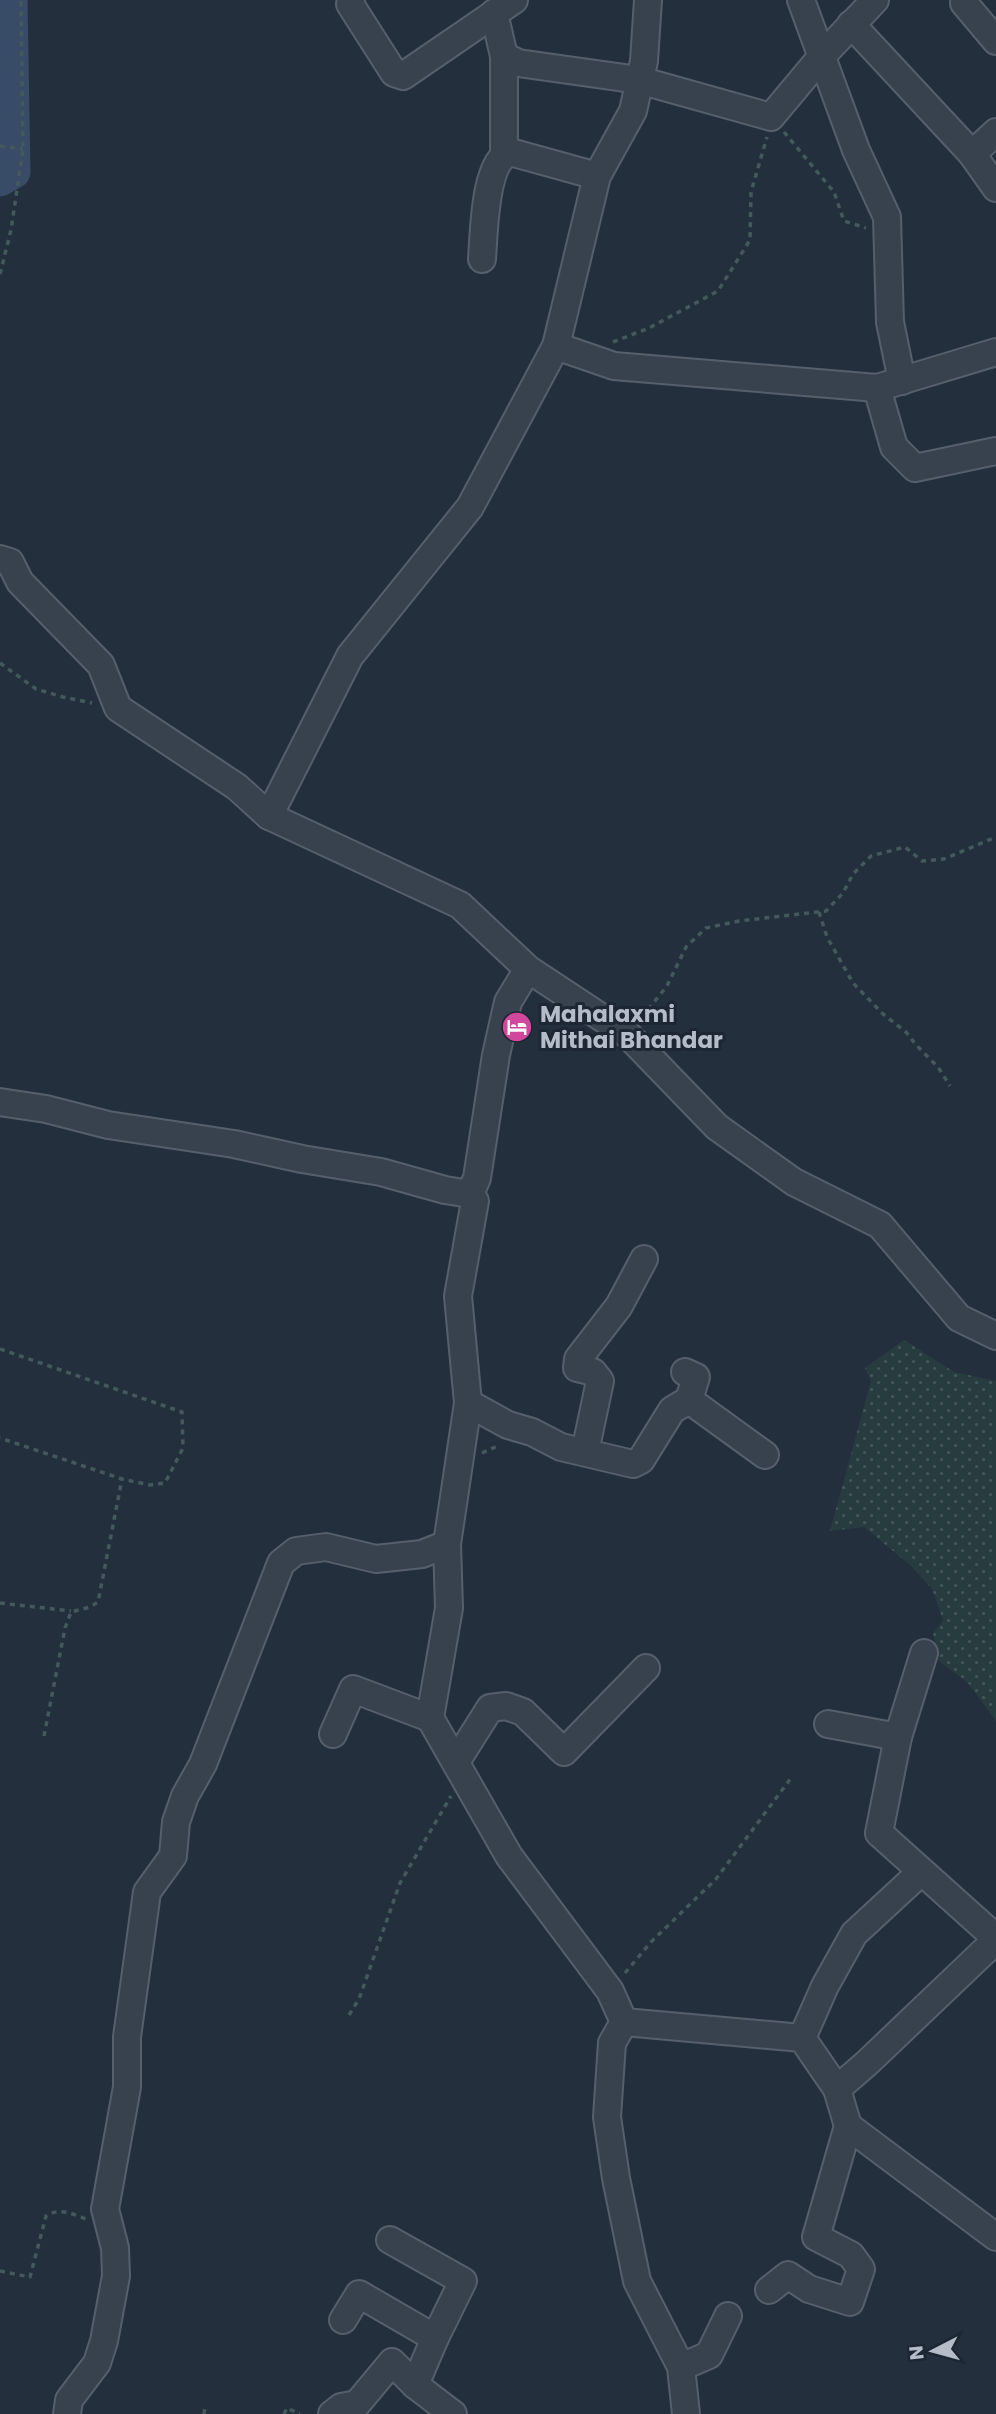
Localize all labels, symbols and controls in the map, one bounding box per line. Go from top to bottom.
place label: Mahalaxmi Mithai Bhandar [540,998,723,1056]
hotel icon: Mahalaxmi Mithai Bhandar [500,1010,534,1044]
north arrow [898,2316,968,2386]
text: N [902,2344,931,2361]

